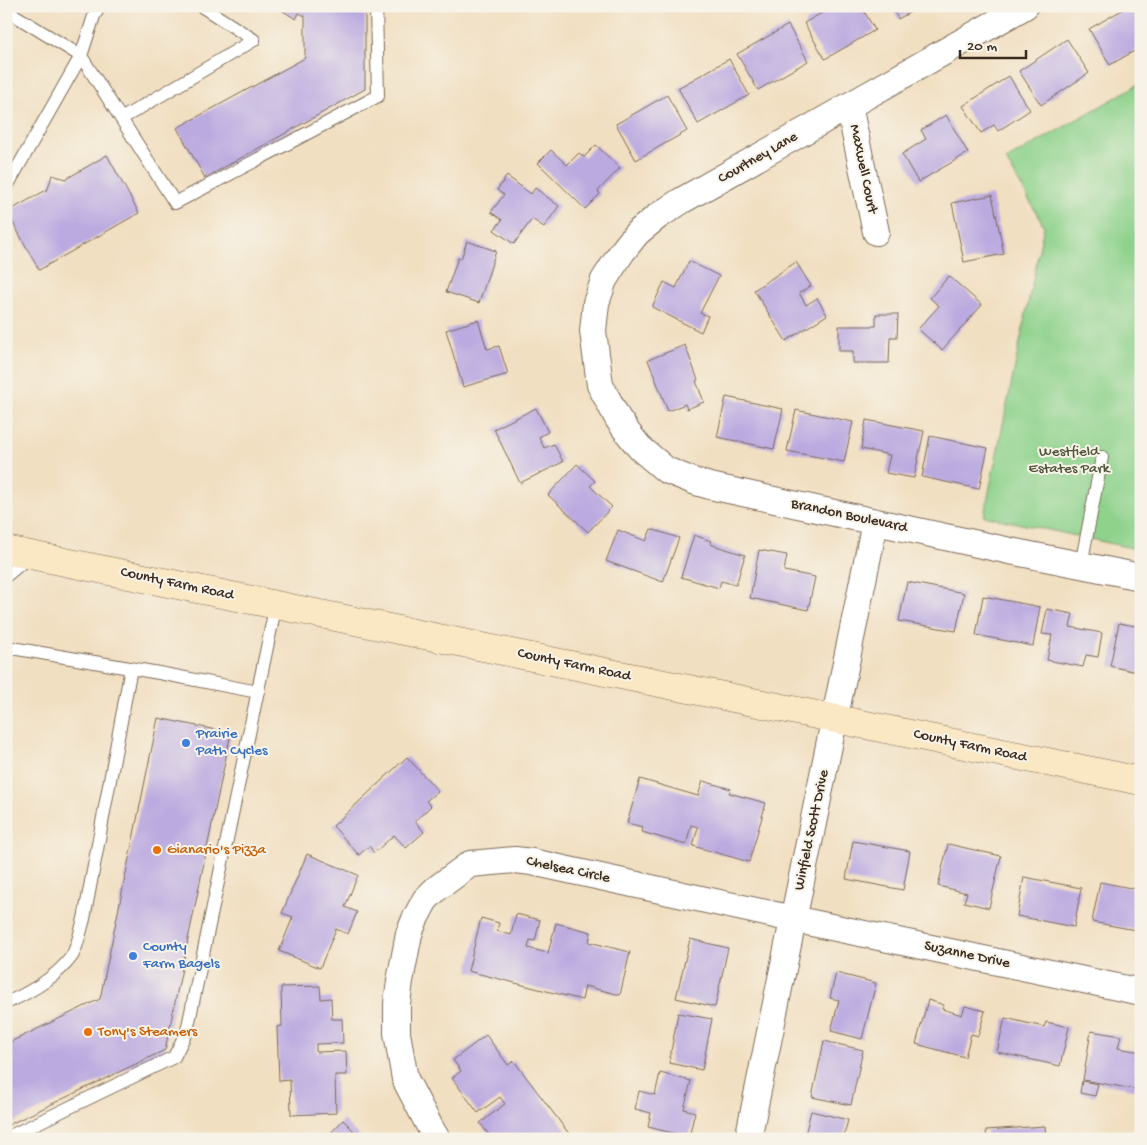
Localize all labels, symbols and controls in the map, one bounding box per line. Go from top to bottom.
scale bar [960,28,1026,60]
text: 20 m [967,38,997,56]
street label: Maxwell Court [845,123,882,217]
street label: Courtney Lane [715,128,801,188]
park label: Westfield Estates Park [1029,443,1111,478]
street label: Brandon Boulevard [788,495,910,537]
street label: County Farm Road [119,563,236,605]
street label: County Farm Road [516,644,633,686]
place label: Prairie Path Cycles [195,725,268,760]
street label: County Farm Road [912,725,1029,767]
marker: Prairie Path Cycles [180,737,192,749]
street label: Winfield Scott Drive [790,768,834,892]
place label: Gianario's Pizza [167,841,266,859]
marker: Gianario's Pizza [151,844,163,856]
street label: Chelsea Circle [524,852,612,888]
street label: Suzanne Drive [922,937,1012,973]
place label: County Farm Bagels [142,938,220,973]
marker: County Farm Bagels [127,950,139,962]
place label: Tony's Steamers [97,1023,198,1041]
marker: Tony's Steamers [82,1026,94,1038]

